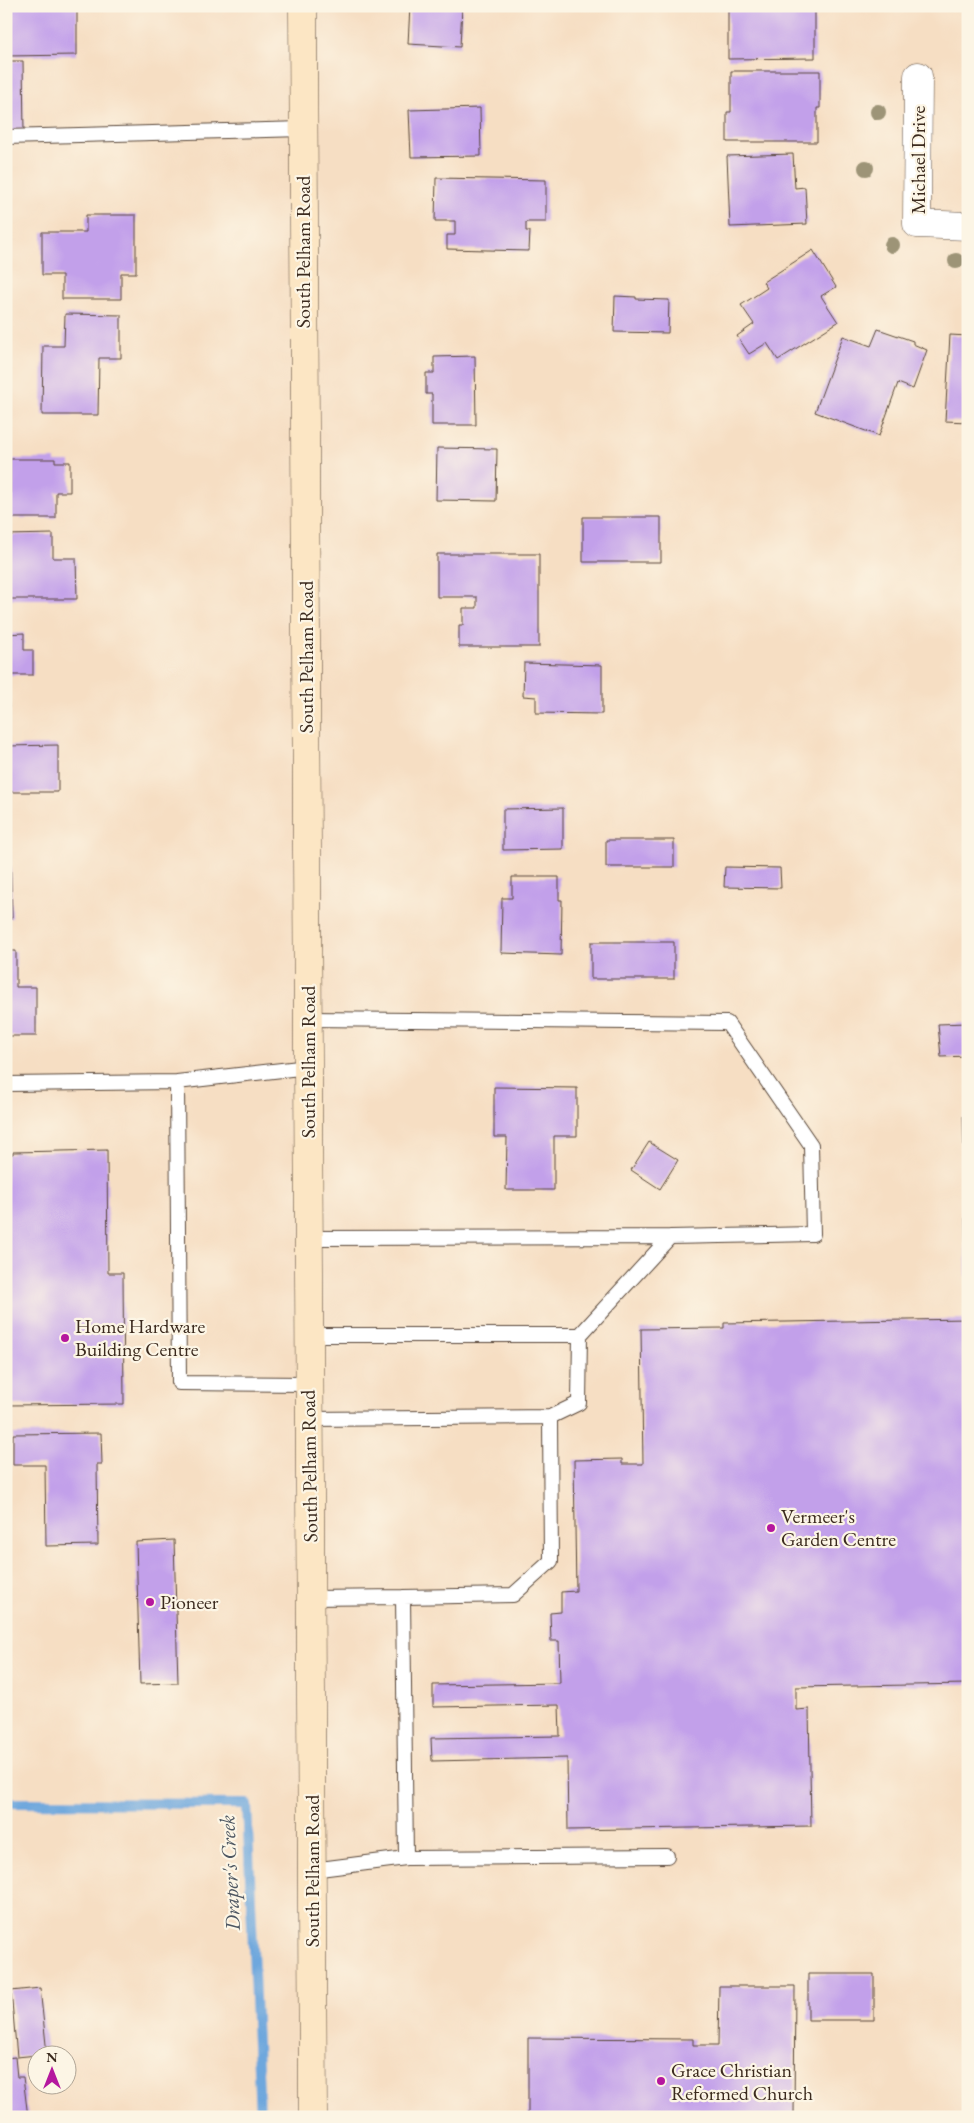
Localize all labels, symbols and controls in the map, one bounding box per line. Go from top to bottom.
street label: Michael Drive [905,105,931,214]
street label: South Pelham Road [290,175,316,328]
street label: South Pelham Road [293,580,319,733]
street label: South Pelham Road [295,985,321,1138]
place label: Home Hardware Building Centre [75,1313,205,1362]
marker: Home Hardware Building Centre [59,1332,71,1344]
street label: South Pelham Road [295,1389,323,1543]
place label: Vermeer's Garden Centre [781,1503,896,1552]
marker: Vermeer's Garden Centre [765,1522,777,1534]
place label: Pioneer [160,1589,219,1615]
marker: Pioneer [144,1596,156,1608]
street label: South Pelham Road [299,1794,325,1947]
water label: Draper's Creek [213,1814,246,1933]
north arrow [28,2046,78,2096]
text: N [46,2048,58,2066]
place label: Grace Christian Reformed Church [671,2057,813,2106]
marker: Grace Christian Reformed Church [655,2075,667,2087]

